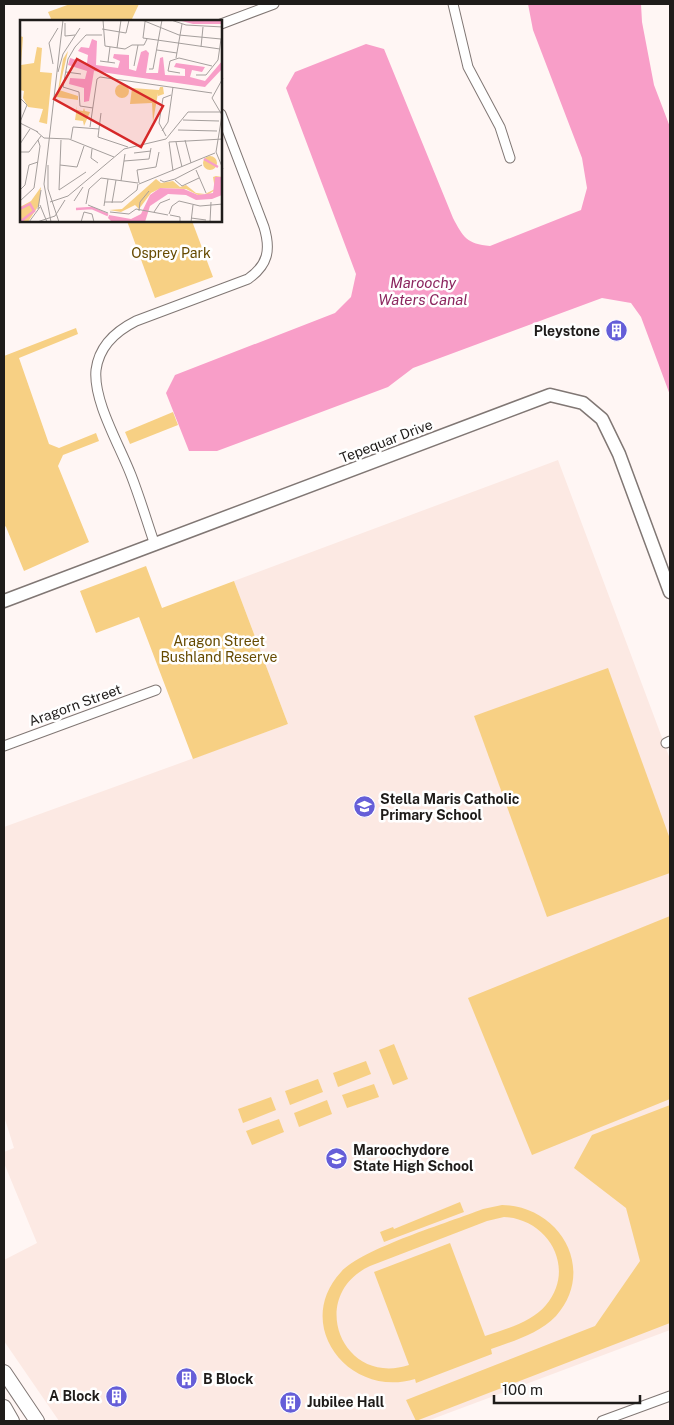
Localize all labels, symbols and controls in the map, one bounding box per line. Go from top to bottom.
inset map [20,20,222,222]
park label: Osprey Park [131,245,211,261]
water label: Maroochy Waters Canal [378,274,468,308]
building icon: Pleystone [604,319,628,343]
place label: Pleystone [534,323,600,339]
street label: Tepequar Drive [337,416,435,466]
park label: Aragon Street Bushland Reserve [160,633,278,665]
street label: Aragorn Street [27,681,123,729]
place label: Stella Maris Catholic Primary School [380,791,520,823]
school or university icon: Stella Maris Catholic Primary School [352,795,376,819]
place label: Maroochydore State High School [353,1142,474,1174]
school or university icon: Maroochydore State High School [325,1146,349,1170]
building icon: B Block [175,1367,199,1391]
place label: B Block [203,1371,253,1387]
scale bar [494,1372,640,1404]
text: 100 m [502,1381,543,1398]
building icon: A Block [104,1384,128,1408]
place label: A Block [49,1388,100,1404]
building icon: Jubilee Hall [279,1390,303,1414]
place label: Jubilee Hall [307,1394,385,1410]

